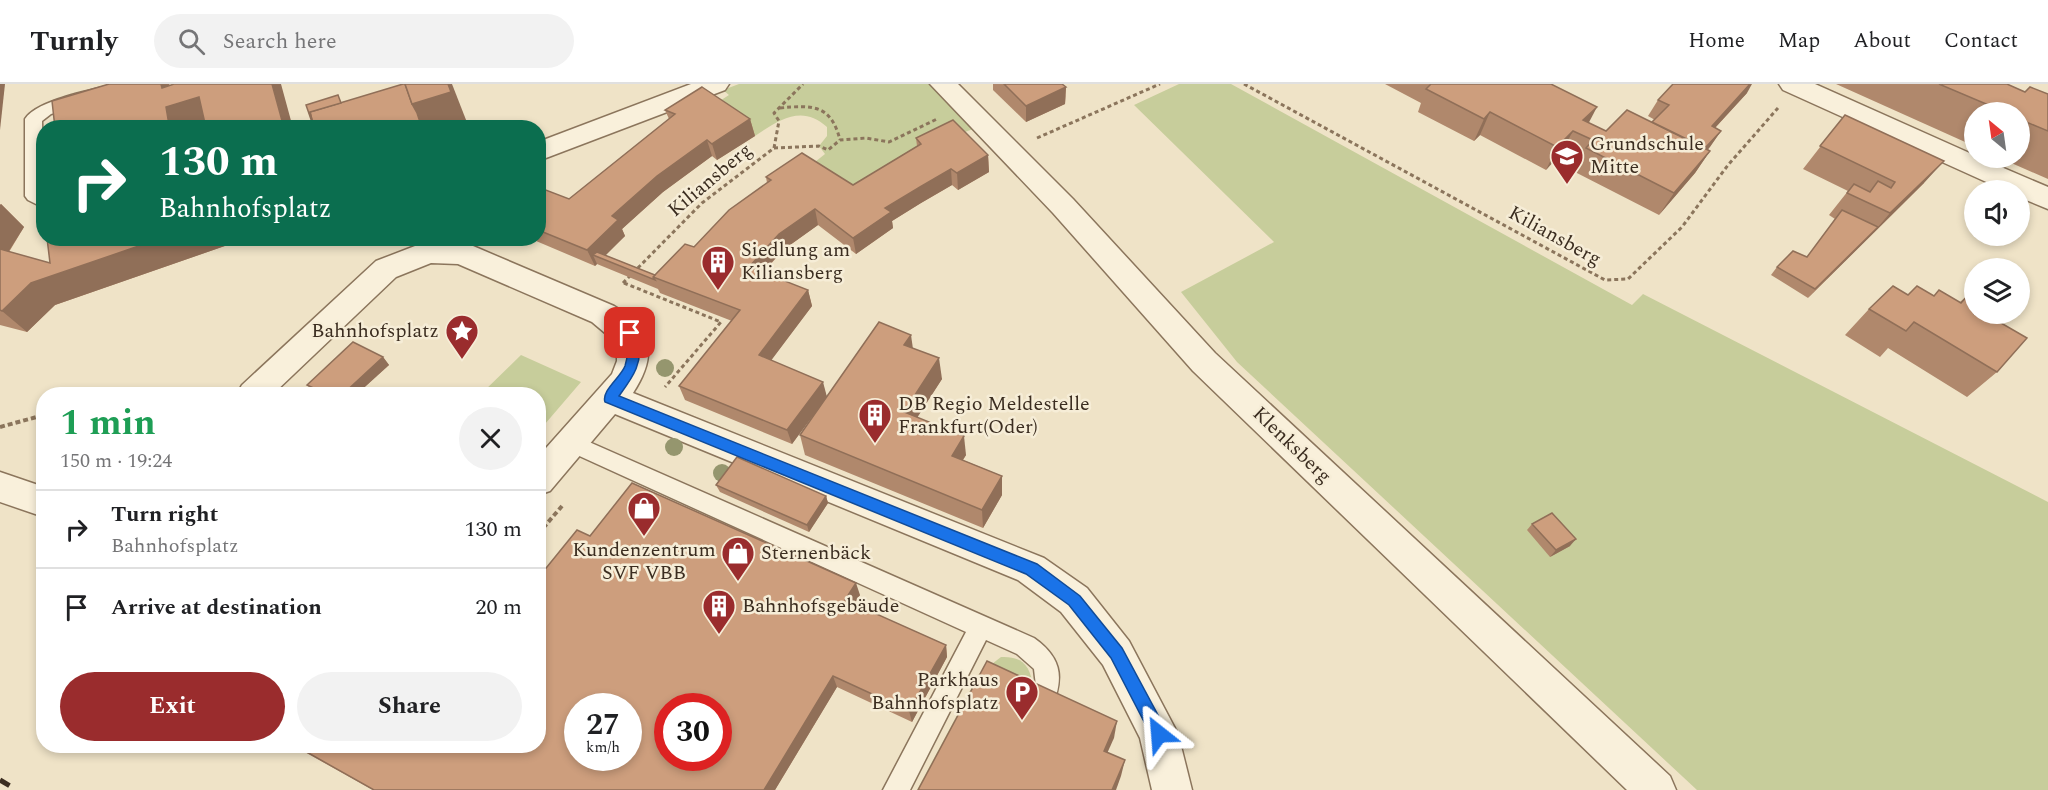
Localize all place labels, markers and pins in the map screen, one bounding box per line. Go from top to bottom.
place label: Grundschule Mitte [1590,129,1704,182]
school or university icon: Grundschule Mitte [1549,138,1585,185]
place label: Siedlung am Kiliansberg [741,235,850,288]
building icon: Siedlung am Kiliansberg [700,244,736,291]
pin [604,307,655,358]
place icon: Bahnhofsplatz [444,313,480,360]
place label: Bahnhofsplatz [311,316,439,346]
place label: DB Regio Meldestelle Frankfurt(Oder) [898,389,1090,442]
building icon: DB Regio Meldestelle Frankfurt(Oder) [857,397,893,444]
shop icon: Kundenzentrum SVF VBB [626,490,662,537]
place label: Kundenzentrum SVF VBB [572,535,716,588]
shop icon: Sternenbäck [720,535,756,582]
place label: Sternenbäck [761,538,871,568]
building icon: Bahnhofsgebäude [701,588,737,635]
place label: Bahnhofsgebäude [742,591,899,621]
place label: Parkhaus Bahnhofsplatz [871,665,999,718]
parking icon: Parkhaus Bahnhofsplatz [1004,674,1040,721]

